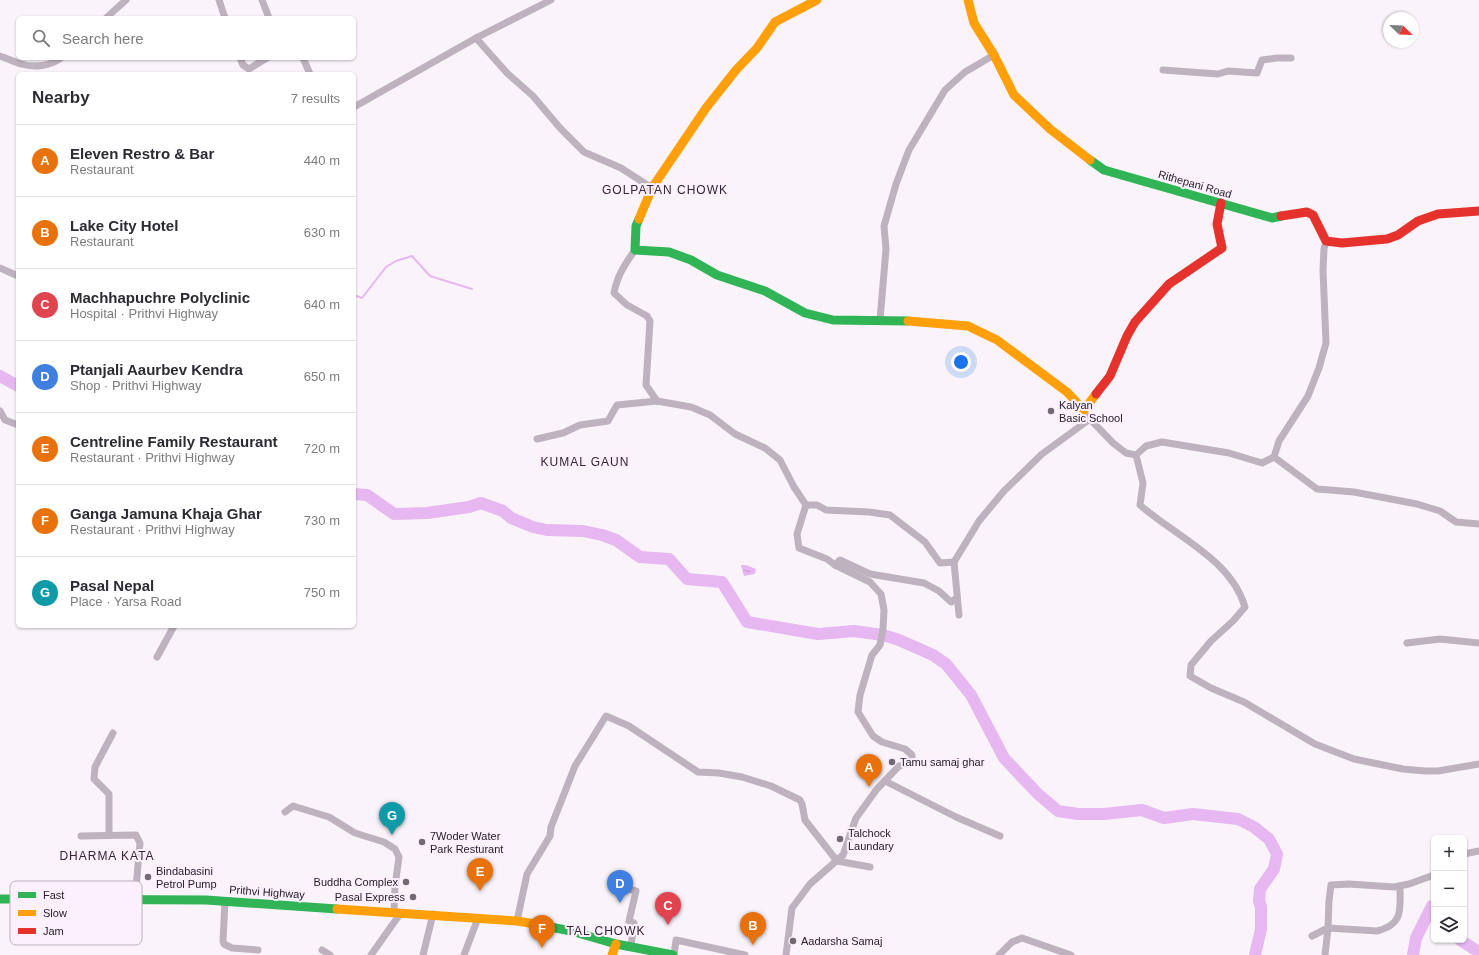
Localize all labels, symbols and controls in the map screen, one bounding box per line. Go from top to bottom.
north arrow [1383,12,1419,48]
search box [16,16,356,60]
icon: search [30,27,52,49]
text: Search here [62,30,144,47]
text: Nearby [32,88,90,107]
text: 7 results [291,91,340,106]
text: Eleven Restro & Bar [70,145,214,162]
text: A [40,153,50,168]
text: 440 m [304,153,340,168]
text: Restaurant [70,162,134,177]
street label: Rithepani Road [1157,168,1233,200]
district label: GOLPATAN CHOWK [602,183,728,197]
text: Lake City Hotel [70,217,178,234]
text: B [40,225,50,240]
text: 630 m [304,225,340,240]
text: Restaurant [70,234,134,249]
text: Machhapuchre Polyclinic [70,289,250,306]
text: C [40,297,50,312]
text: 640 m [304,297,340,312]
text: Hospital · Prithvi Highway [70,306,218,321]
your location [951,352,971,372]
text: Ptanjali Aaurbev Kendra [70,361,243,378]
text: D [40,369,50,384]
text: 650 m [304,369,340,384]
text: Shop · Prithvi Highway [70,378,202,393]
place label: Kalyan Basic School [1059,399,1123,424]
marker: Kalyan Basic School [1046,406,1056,416]
text: Centreline Family Restaurant [70,433,278,450]
text: E [41,441,49,456]
text: 720 m [304,441,340,456]
text: Restaurant · Prithvi Highway [70,450,235,465]
district label: KUMAL GAUN [541,455,629,469]
text: Ganga Jamuna Khaja Ghar [70,505,262,522]
text: F [41,513,49,528]
text: 730 m [304,513,340,528]
text: Restaurant · Prithvi Highway [70,522,235,537]
text: Pasal Nepal [70,577,154,594]
text: G [40,585,50,600]
text: 750 m [304,585,340,600]
text: Place · Yarsa Road [70,594,182,609]
pin: A [856,754,882,787]
place label: Tamu samaj ghar [900,756,985,768]
marker: Tamu samaj ghar [887,757,897,767]
pin: G [379,802,405,835]
place label: Talchock Laundary [848,827,894,852]
place label: 7Woder Water Park Resturant [430,830,503,855]
marker: Talchock Laundary [835,834,845,844]
map controls [1431,835,1467,943]
button: + [1431,835,1467,871]
marker: 7Woder Water Park Resturant [417,837,427,847]
district label: DHARMA KATA [59,849,155,863]
pin: E [467,858,493,891]
place label: Bindabasini Petrol Pump [156,865,217,890]
pin: D [607,870,633,903]
button: − [1431,871,1467,907]
marker: Bindabasini Petrol Pump [143,872,153,882]
place label: Buddha Complex [314,876,398,888]
marker: Buddha Complex [401,877,411,887]
legend [10,881,142,945]
street label: Prithvi Highway [229,883,306,901]
text: Fast [43,889,64,901]
place label: Pasal Express [335,891,405,903]
marker: Pasal Express [408,892,418,902]
pin: C [655,892,681,925]
text: Slow [43,907,67,919]
button: layers [1431,907,1467,943]
pin: B [740,912,766,945]
pin: F [529,915,555,948]
district label: TAL CHOWK [566,924,646,938]
text: Jam [43,925,64,937]
place label: Aadarsha Samaj [801,935,882,947]
marker: Aadarsha Samaj [788,936,798,946]

